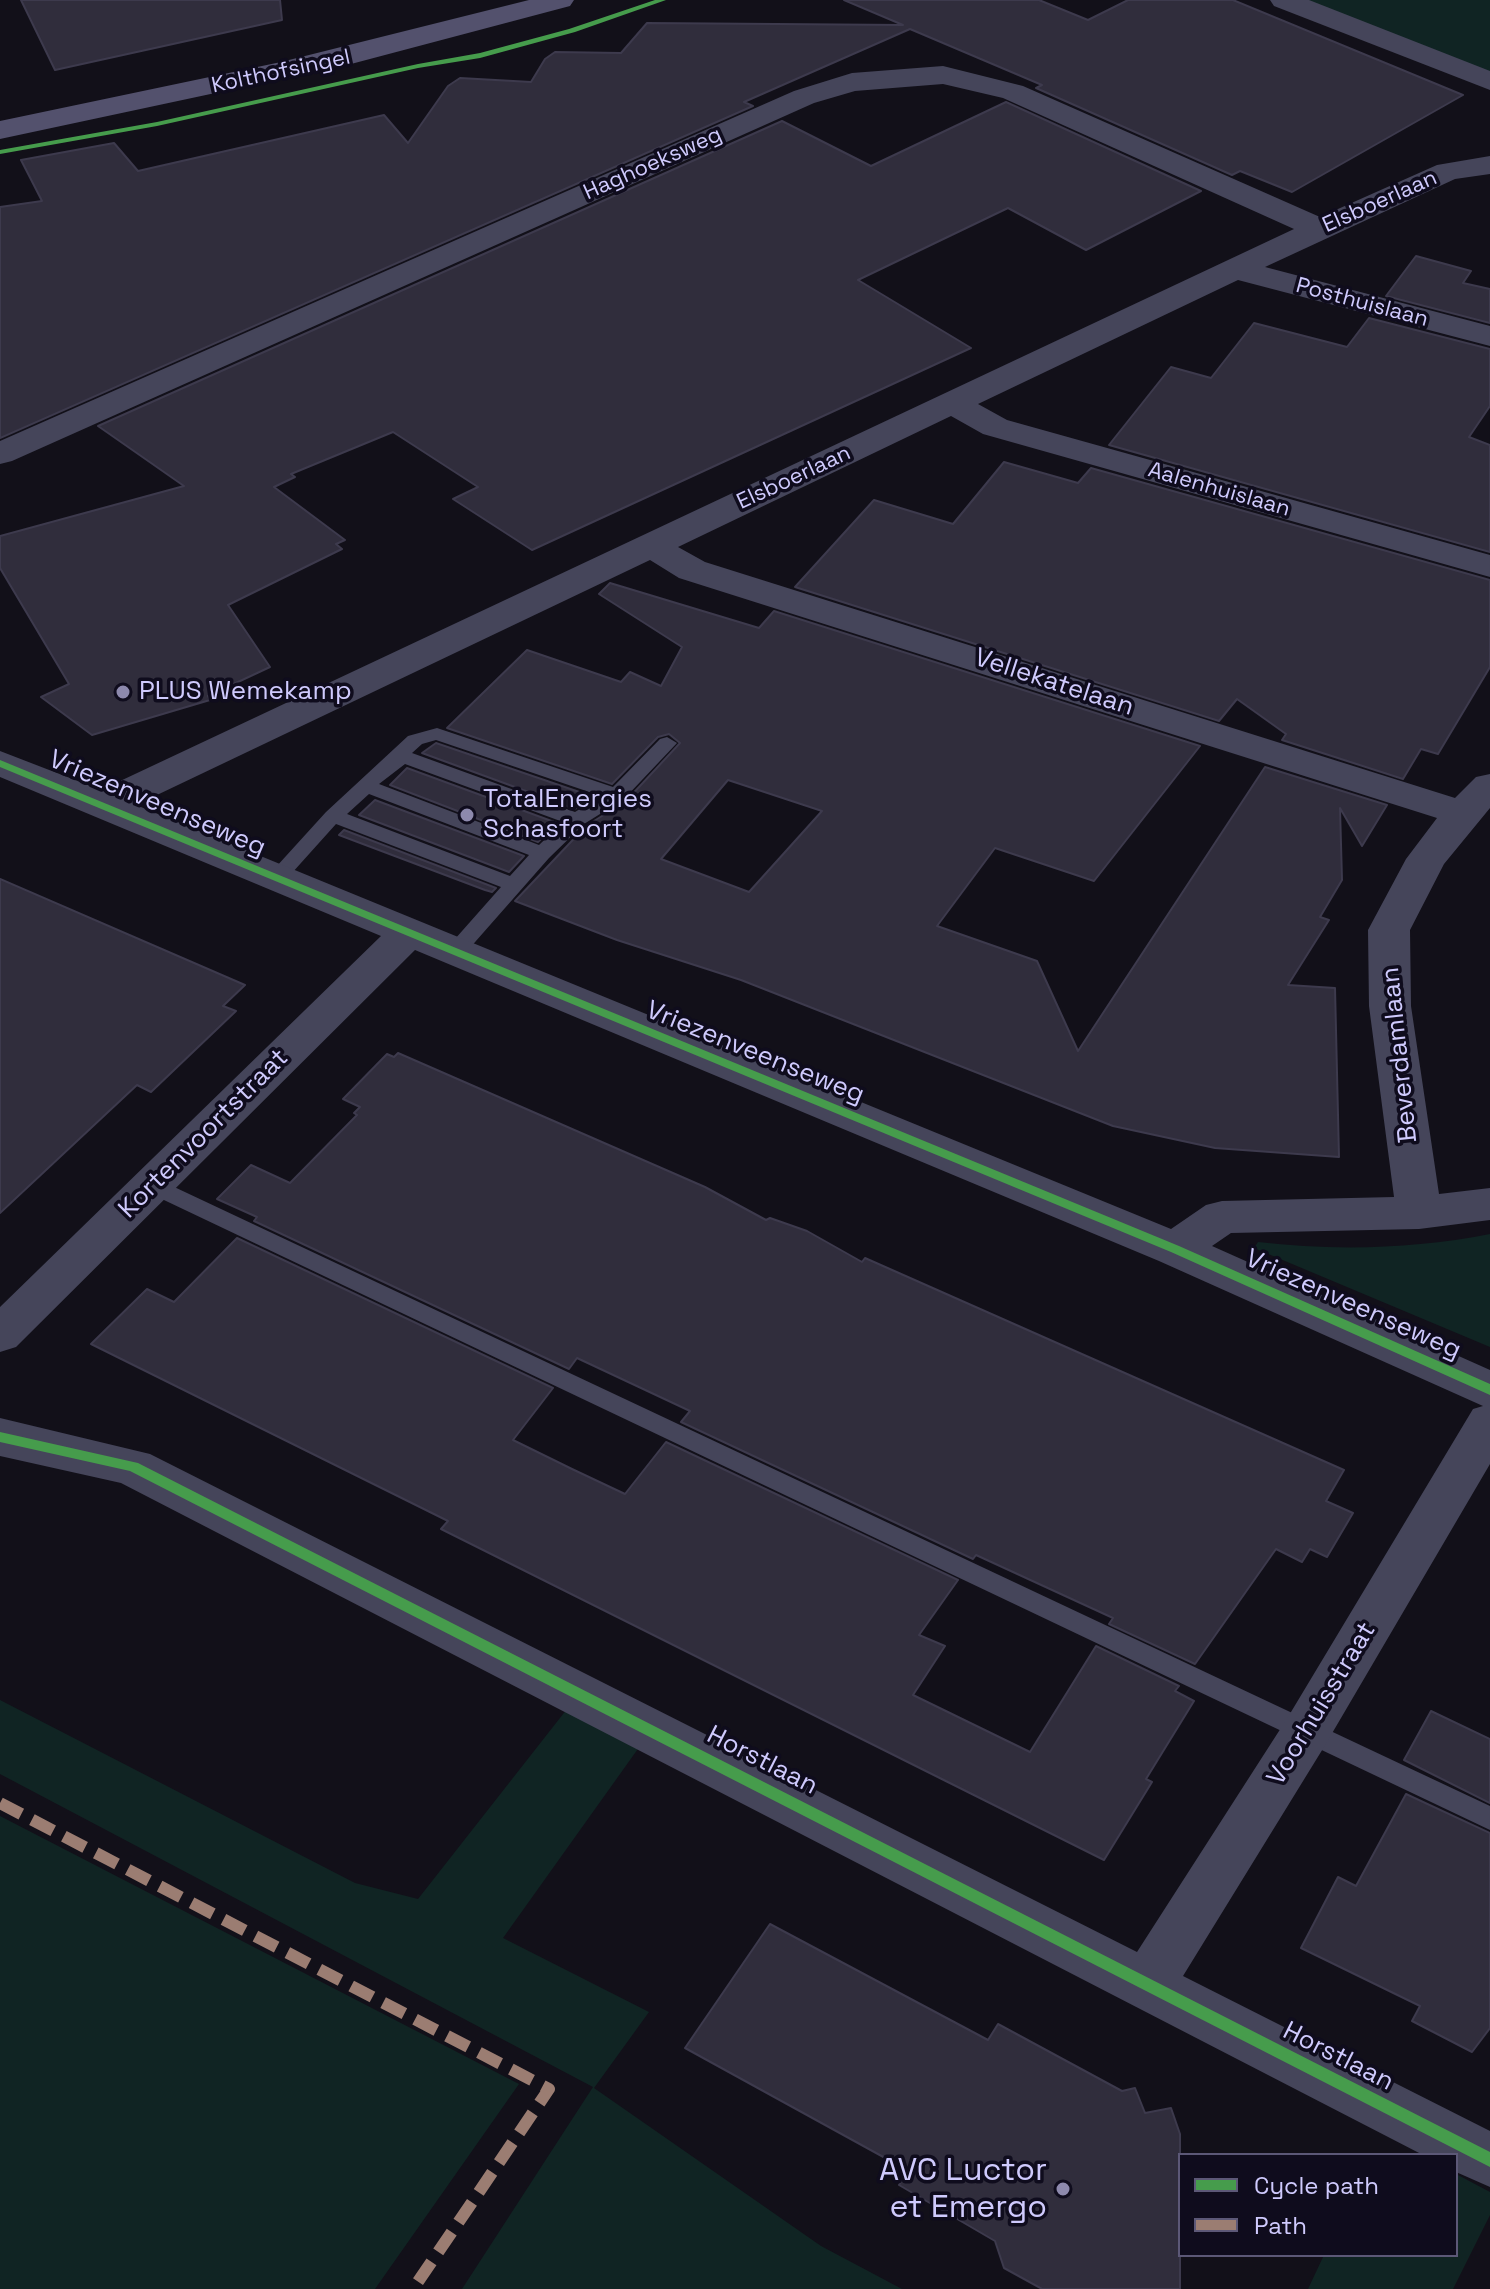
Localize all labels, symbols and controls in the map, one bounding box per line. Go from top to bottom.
street label: Kolthofsingel [209,44,353,100]
street label: Haghoeksweg [580,122,726,206]
street label: Elsboerlaan [1319,165,1441,239]
street label: Posthuislaan [1293,273,1431,333]
street label: Elsboerlaan [733,440,855,516]
street label: Aalenhuislaan [1145,457,1293,523]
street label: Vellekatelaan [970,643,1138,723]
place label: PLUS Wemekamp [139,676,352,708]
marker: PLUS Wemekamp [114,683,132,701]
street label: Vriezenveenseweg [44,744,270,864]
place label: TotalEnergies Schasfoort [483,784,652,846]
marker: TotalEnergies Schasfoort [458,806,476,824]
street label: Beverdamlaan [1375,966,1425,1144]
street label: Vriezenveenseweg [641,995,869,1111]
street label: Kortenvoortstraat [113,1043,295,1225]
street label: Vriezenveenseweg [1240,1243,1466,1367]
street label: Voorhuisstraat [1261,1617,1383,1791]
street label: Horstlaan [701,1720,823,1802]
street label: Horstlaan [1277,2016,1399,2098]
place label: AVC Luctor et Emergo [879,2152,1047,2227]
legend [1178,2153,1458,2257]
text: Cycle path [1254,2170,1379,2201]
marker: AVC Luctor et Emergo [1054,2180,1072,2198]
text: Path [1254,2210,1307,2241]

